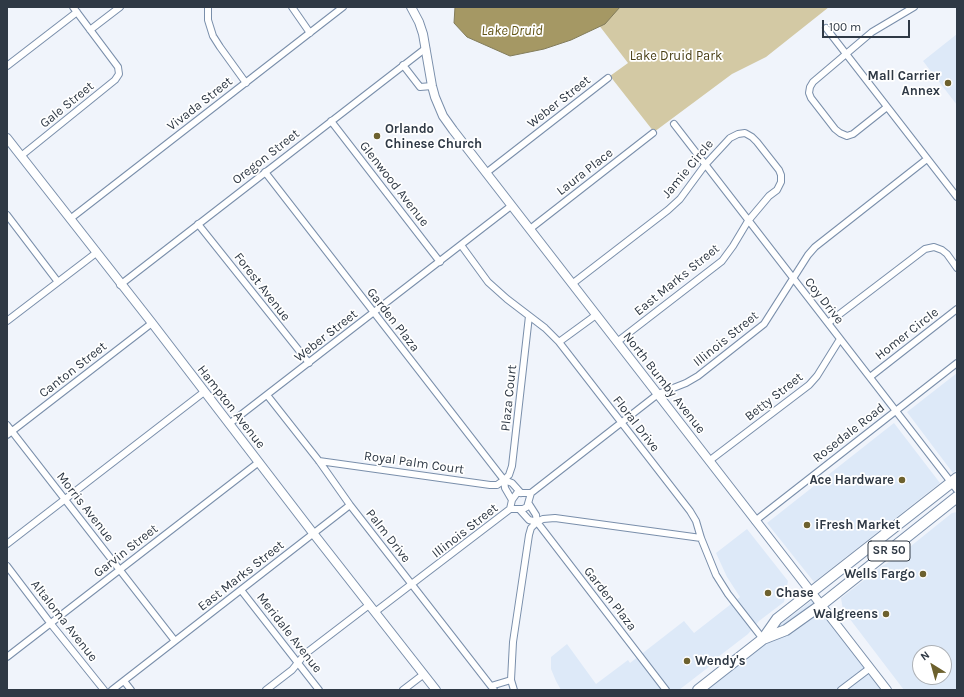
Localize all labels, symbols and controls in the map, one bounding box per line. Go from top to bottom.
scale bar [824,12,912,38]
text: 100 m [829,20,861,34]
water label: Lake Druid [481,23,543,39]
park label: Lake Druid Park [630,48,722,64]
place label: Mall Carrier Annex [868,68,940,99]
street label: Weber Street [524,73,594,131]
street label: Vivada Street [164,74,236,134]
marker: Mall Carrier Annex [943,78,953,88]
street label: Gale Street [37,79,97,131]
place label: Orlando Chinese Church [385,121,482,152]
street label: Oregon Street [229,126,303,188]
marker: Orlando Chinese Church [372,131,382,141]
street label: Jamie Circle [659,136,717,202]
street label: Glenwood Avenue [356,138,432,230]
street label: Laura Place [554,145,616,199]
street label: East Marks Street [631,241,723,319]
street label: Forest Avenue [230,250,294,324]
street label: Coy Drive [801,275,847,327]
street label: Garden Plaza [363,285,423,355]
street label: Homer Circle [872,304,942,364]
street label: Weber Street [291,307,361,365]
street label: Illinois Street [690,308,762,370]
street label: North Bumby Avenue [620,329,708,437]
street label: Canton Street [36,339,110,401]
street label: Hampton Avenue [194,362,268,452]
street label: Plaza Court [498,364,520,432]
street label: Betty Street [742,370,806,424]
street label: Floral Drive [609,393,663,455]
street label: Rosedale Road [810,400,888,466]
street label: Royal Palm Court [363,448,465,478]
street label: Morris Avenue [53,469,117,545]
place label: Ace Hardware [809,472,894,488]
marker: Ace Hardware [897,475,907,485]
street label: Illinois Street [429,500,501,562]
street label: Palm Drive [362,506,414,566]
place label: iFresh Market [815,517,900,533]
marker: iFresh Market [802,520,812,530]
street label: Garvin Street [91,521,161,581]
street label: East Marks Street [195,538,287,614]
road number: SR 50 [868,541,910,561]
street label: Garden Plaza [580,564,640,634]
place label: Wells Fargo [844,566,915,582]
marker: Wells Fargo [918,569,928,579]
street label: Altaloma Avenue [27,577,101,665]
place label: Chase [776,585,814,601]
marker: Chase [763,588,773,598]
street label: Meridale Avenue [253,590,325,676]
place label: Walgreens [813,606,878,622]
marker: Walgreens [881,609,891,619]
north arrow [912,645,952,685]
text: N [918,648,932,663]
place label: Wendy's [695,653,745,669]
marker: Wendy's [682,656,692,666]

